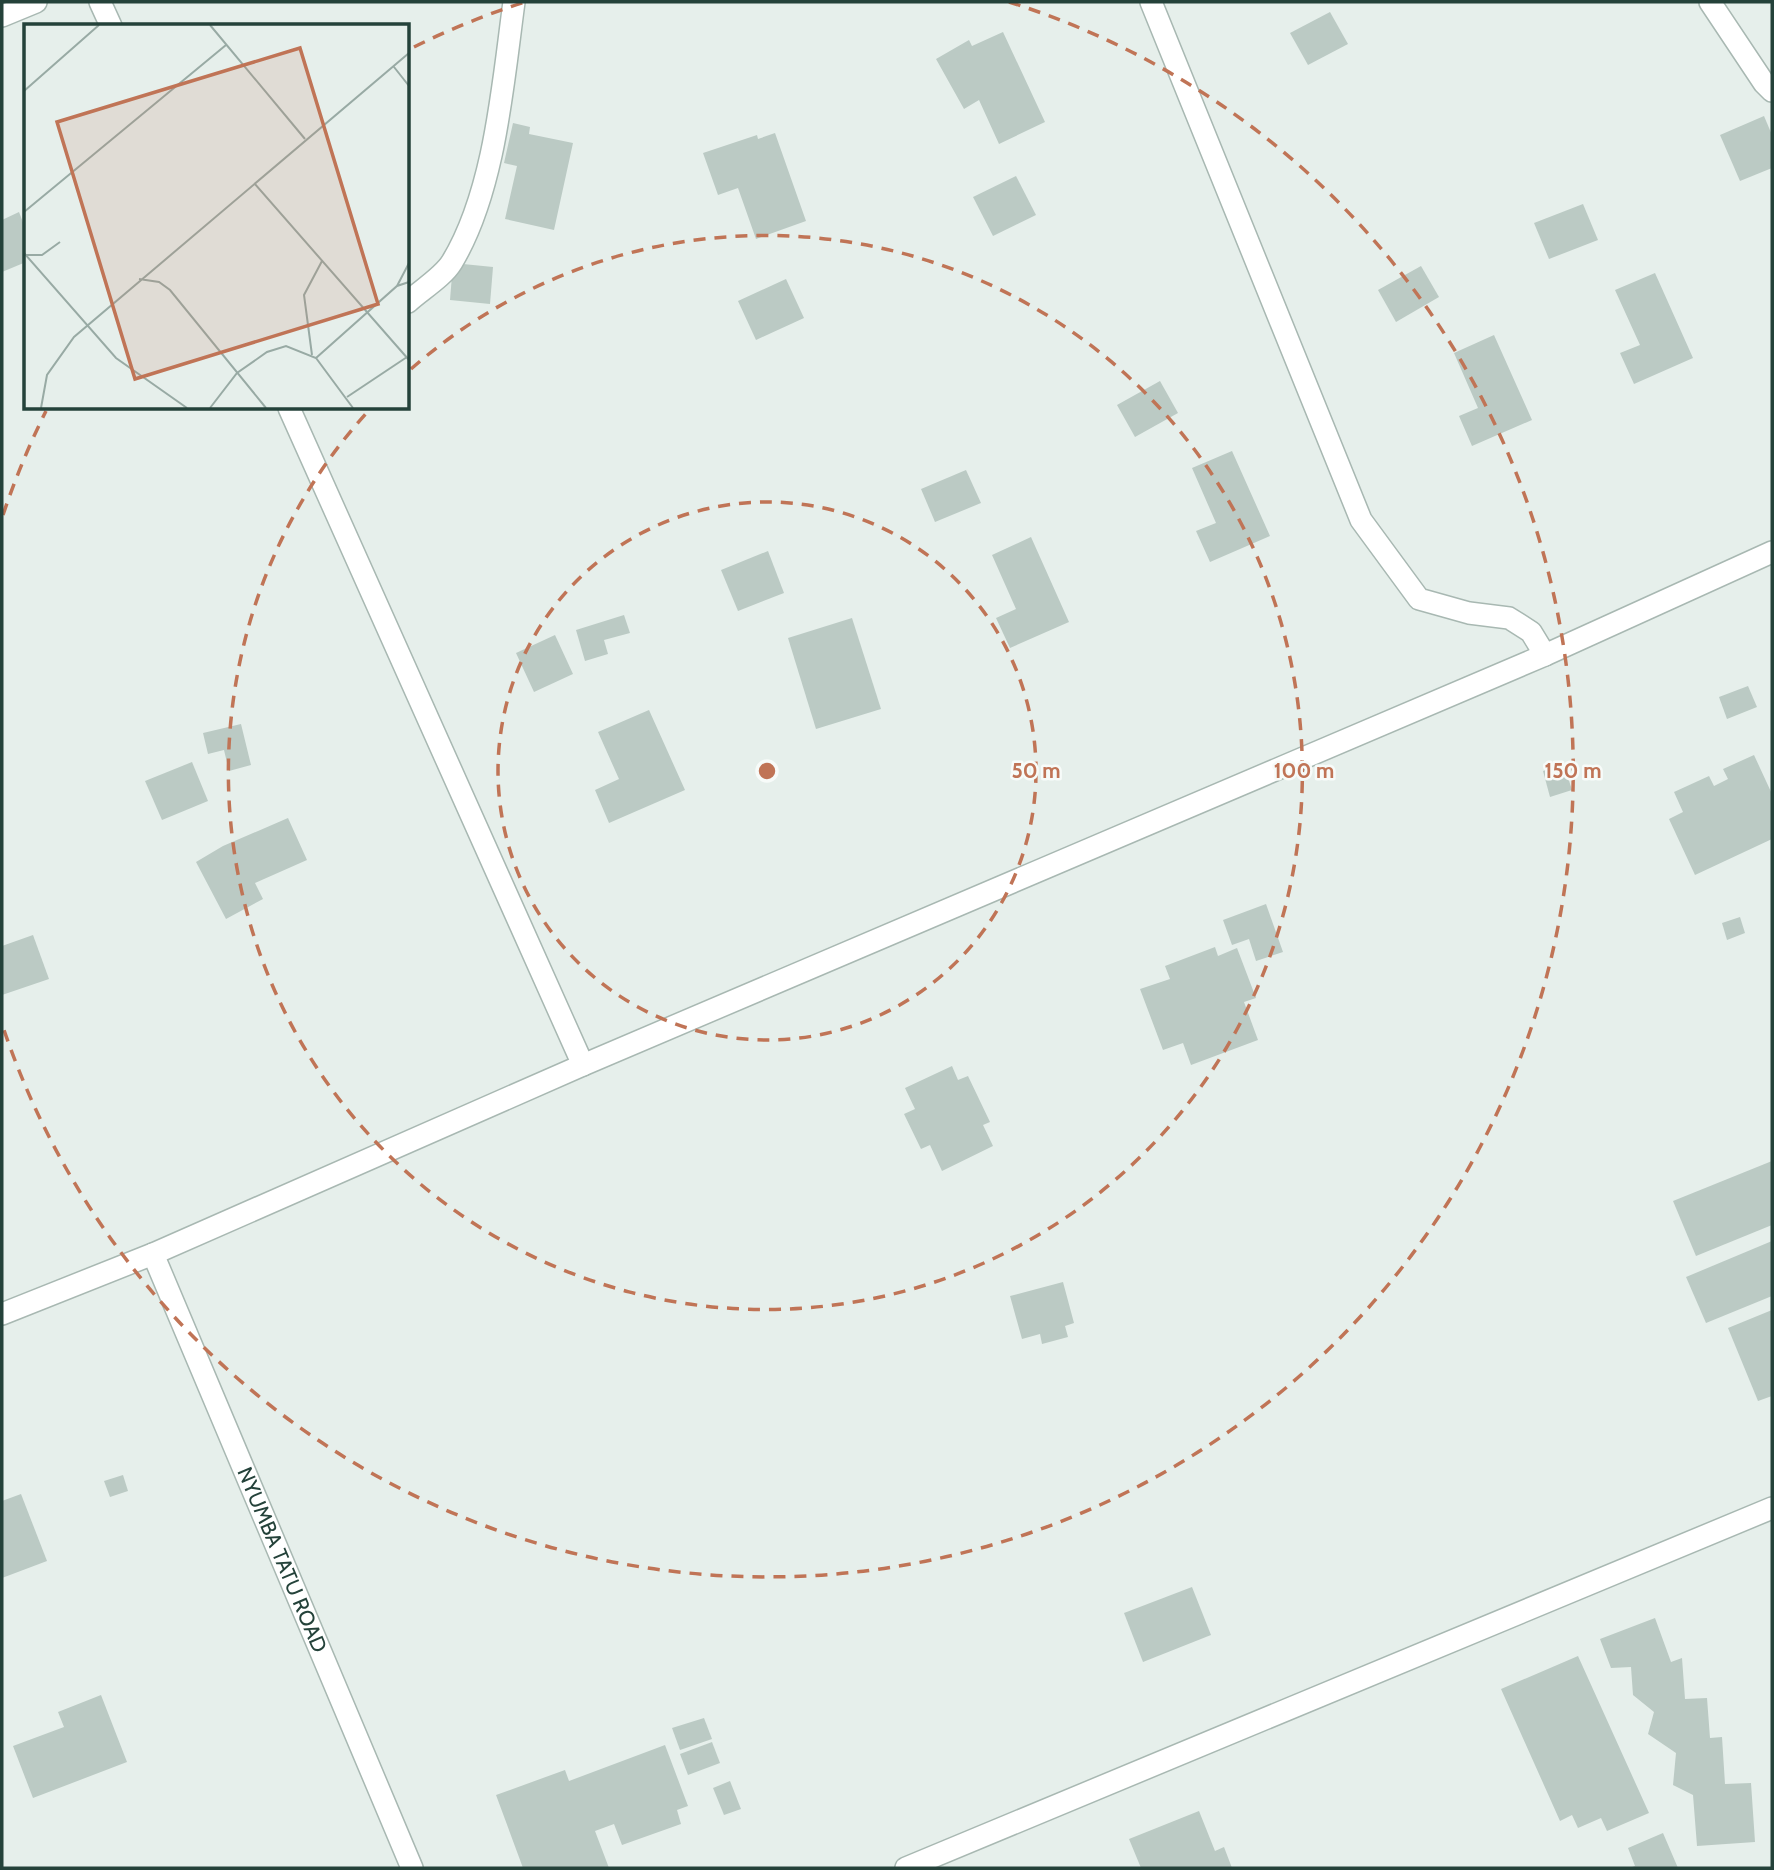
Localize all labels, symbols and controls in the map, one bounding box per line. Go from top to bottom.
inset map [24,24,410,410]
text: 50 m [1011,758,1061,783]
text: 100 m [1274,758,1334,783]
text: 150 m [1545,758,1601,783]
centre of rings [755,759,779,783]
street label: NYUMBA TATU ROAD [232,1463,333,1656]

